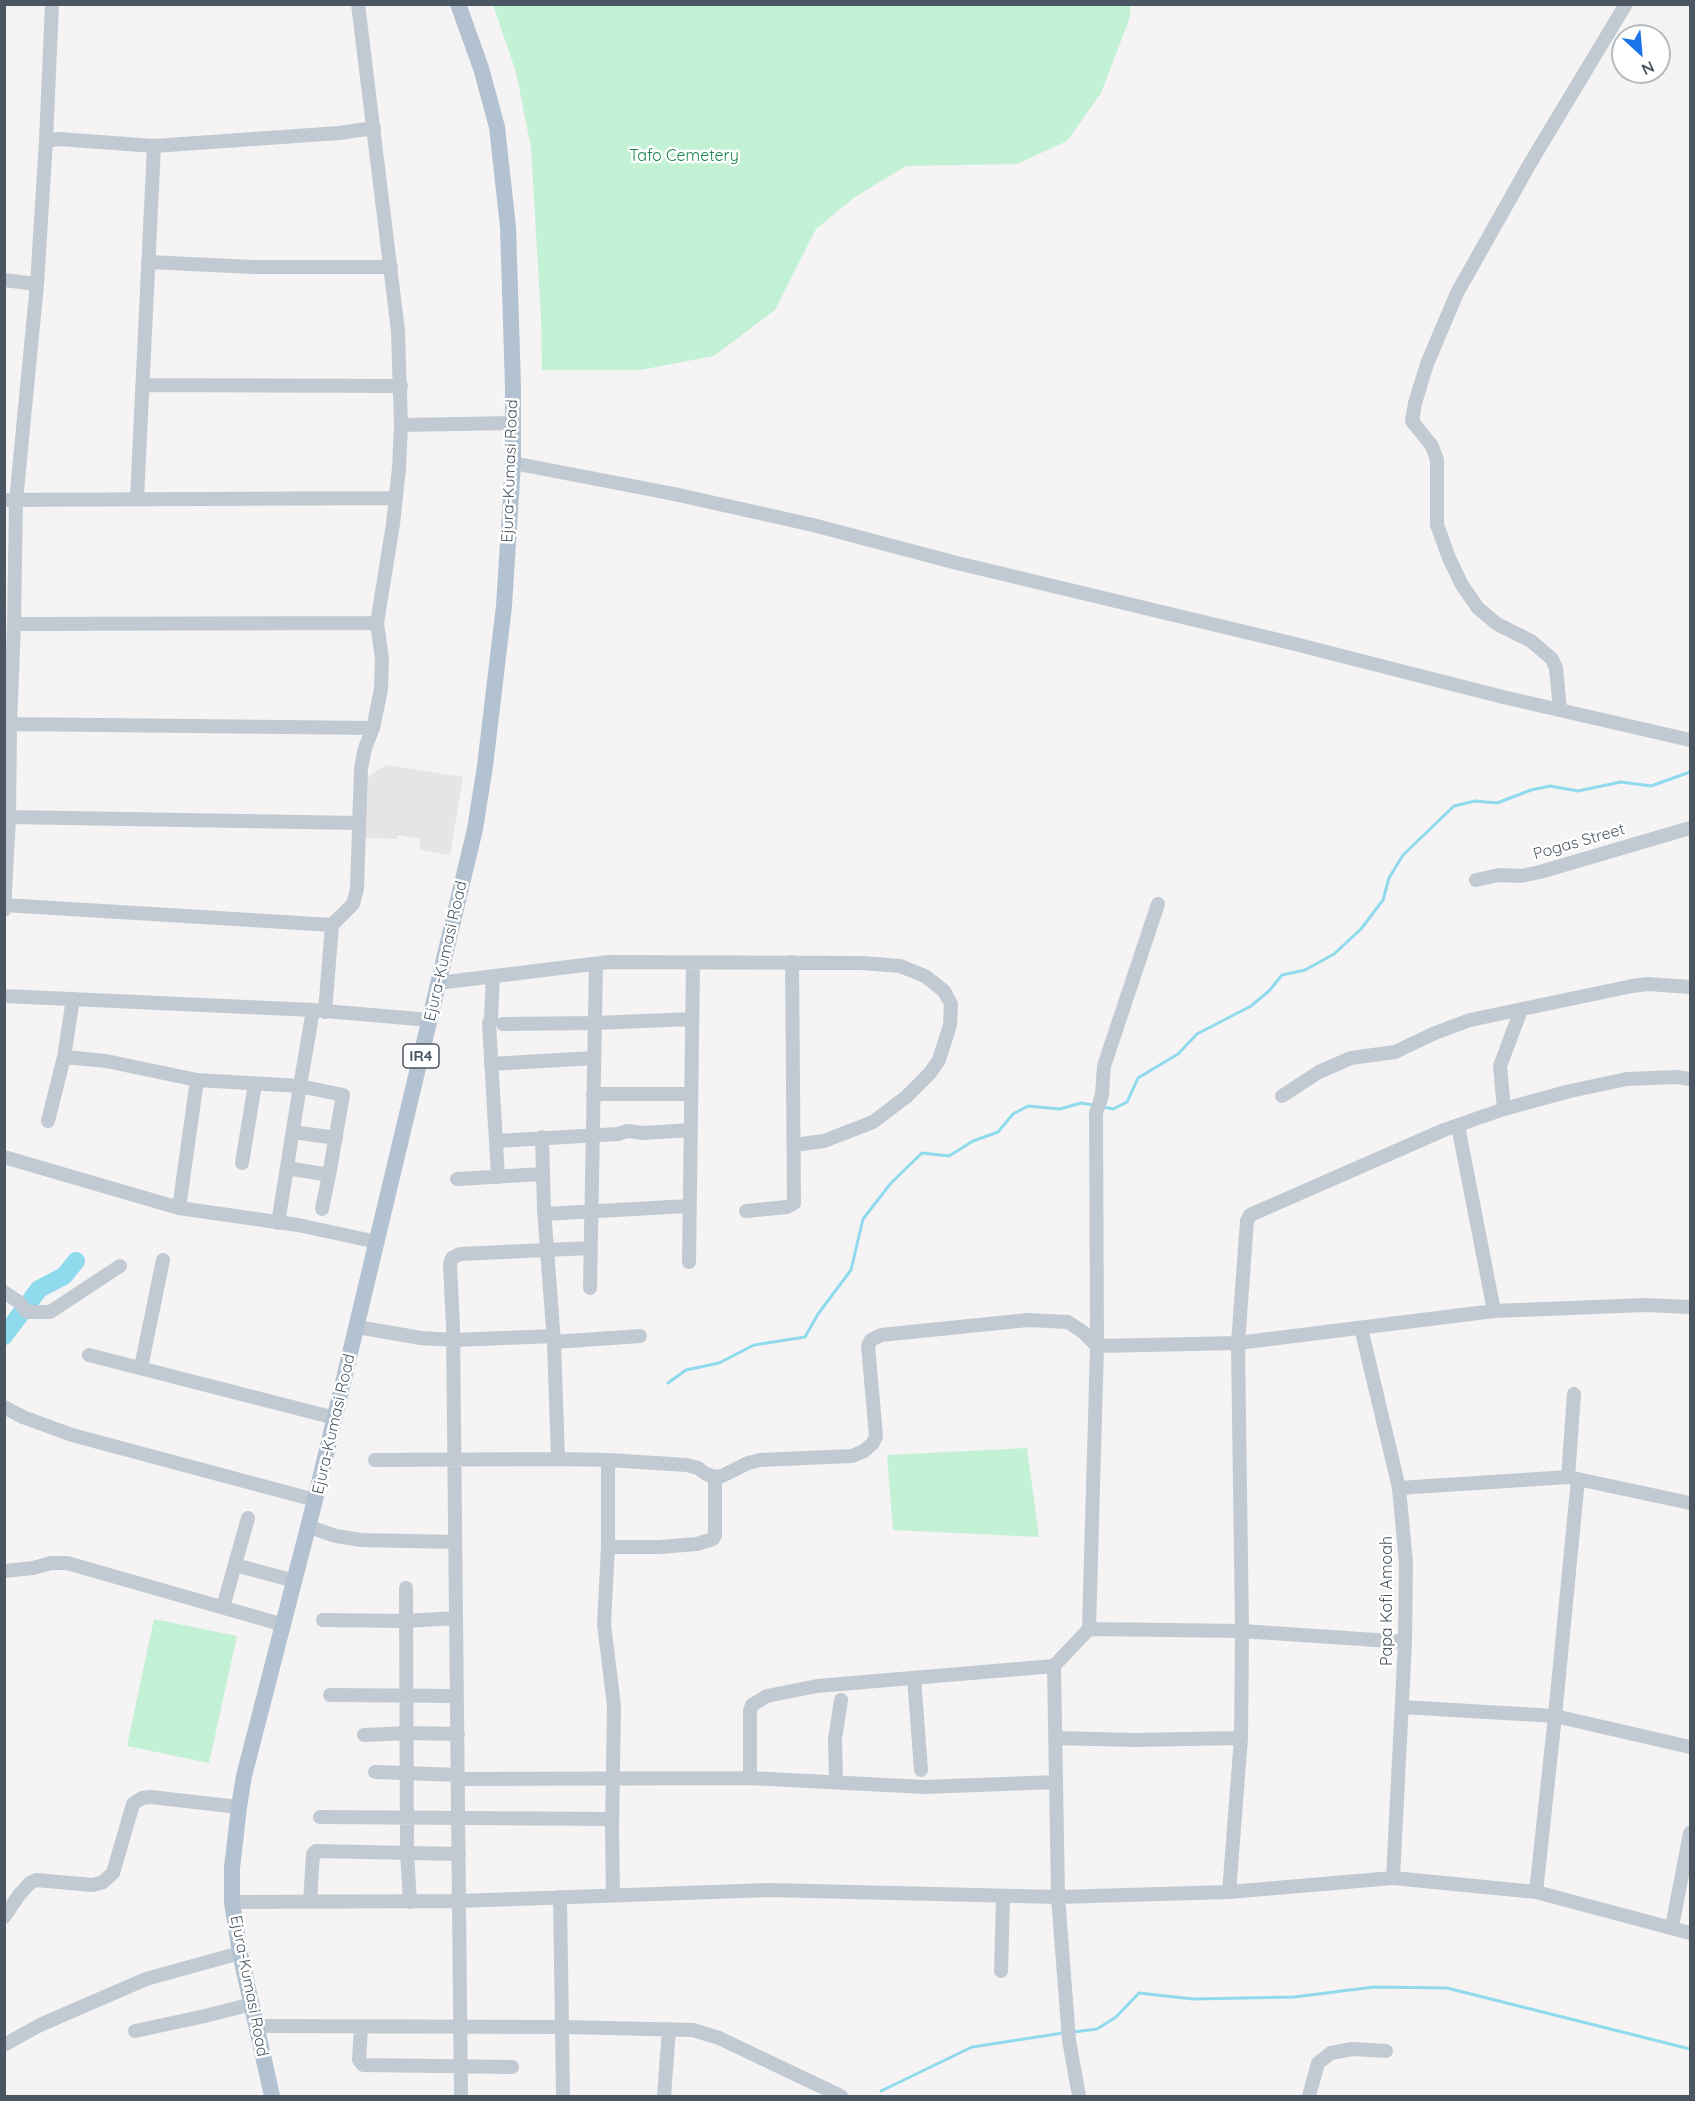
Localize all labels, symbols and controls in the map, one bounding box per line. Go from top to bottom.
north arrow [1611,24,1671,84]
text: N [1638,57,1658,80]
park label: Tafo Cemetery [629,146,739,166]
street label: Ejura-Kumasi Road [498,399,522,543]
street label: Pogas Street [1531,820,1627,864]
street label: Ejura-Kumasi Road [421,879,471,1023]
road number: IR4 [403,1044,439,1068]
street label: Ejura-Kumasi Road [309,1352,359,1496]
street label: Papa Kofi Amoah [1377,1536,1397,1666]
street label: Ejura-Kumasi Road [226,1914,272,2058]

